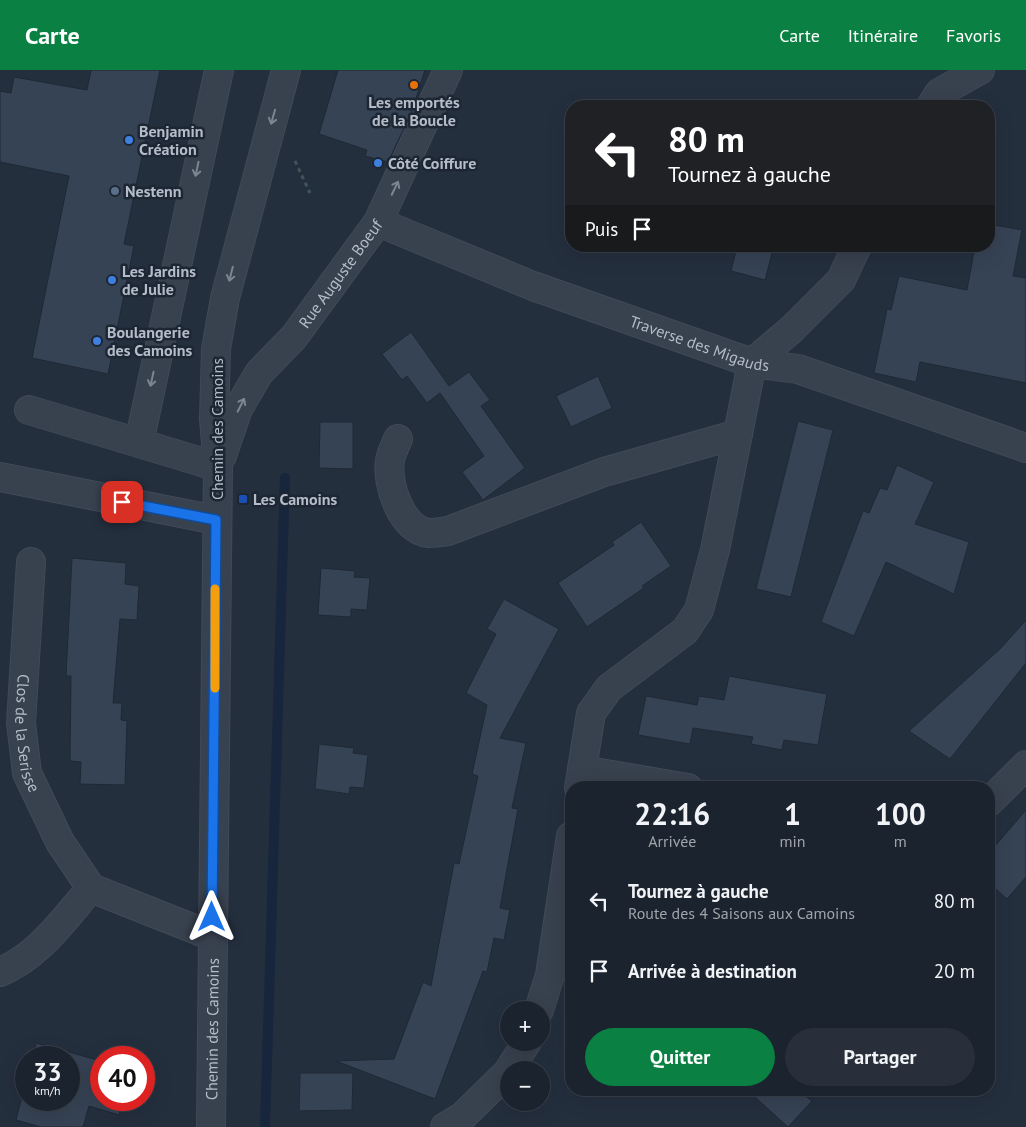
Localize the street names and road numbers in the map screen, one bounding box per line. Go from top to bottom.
street label: Rue Auguste Boeuf [294,215,387,332]
street label: Traverse des Migauds [627,311,771,375]
street label: Chemin des Camoins [207,358,227,500]
street label: Clos de la Serisse [11,673,45,795]
street label: Chemin des Camoins [201,957,223,1100]

